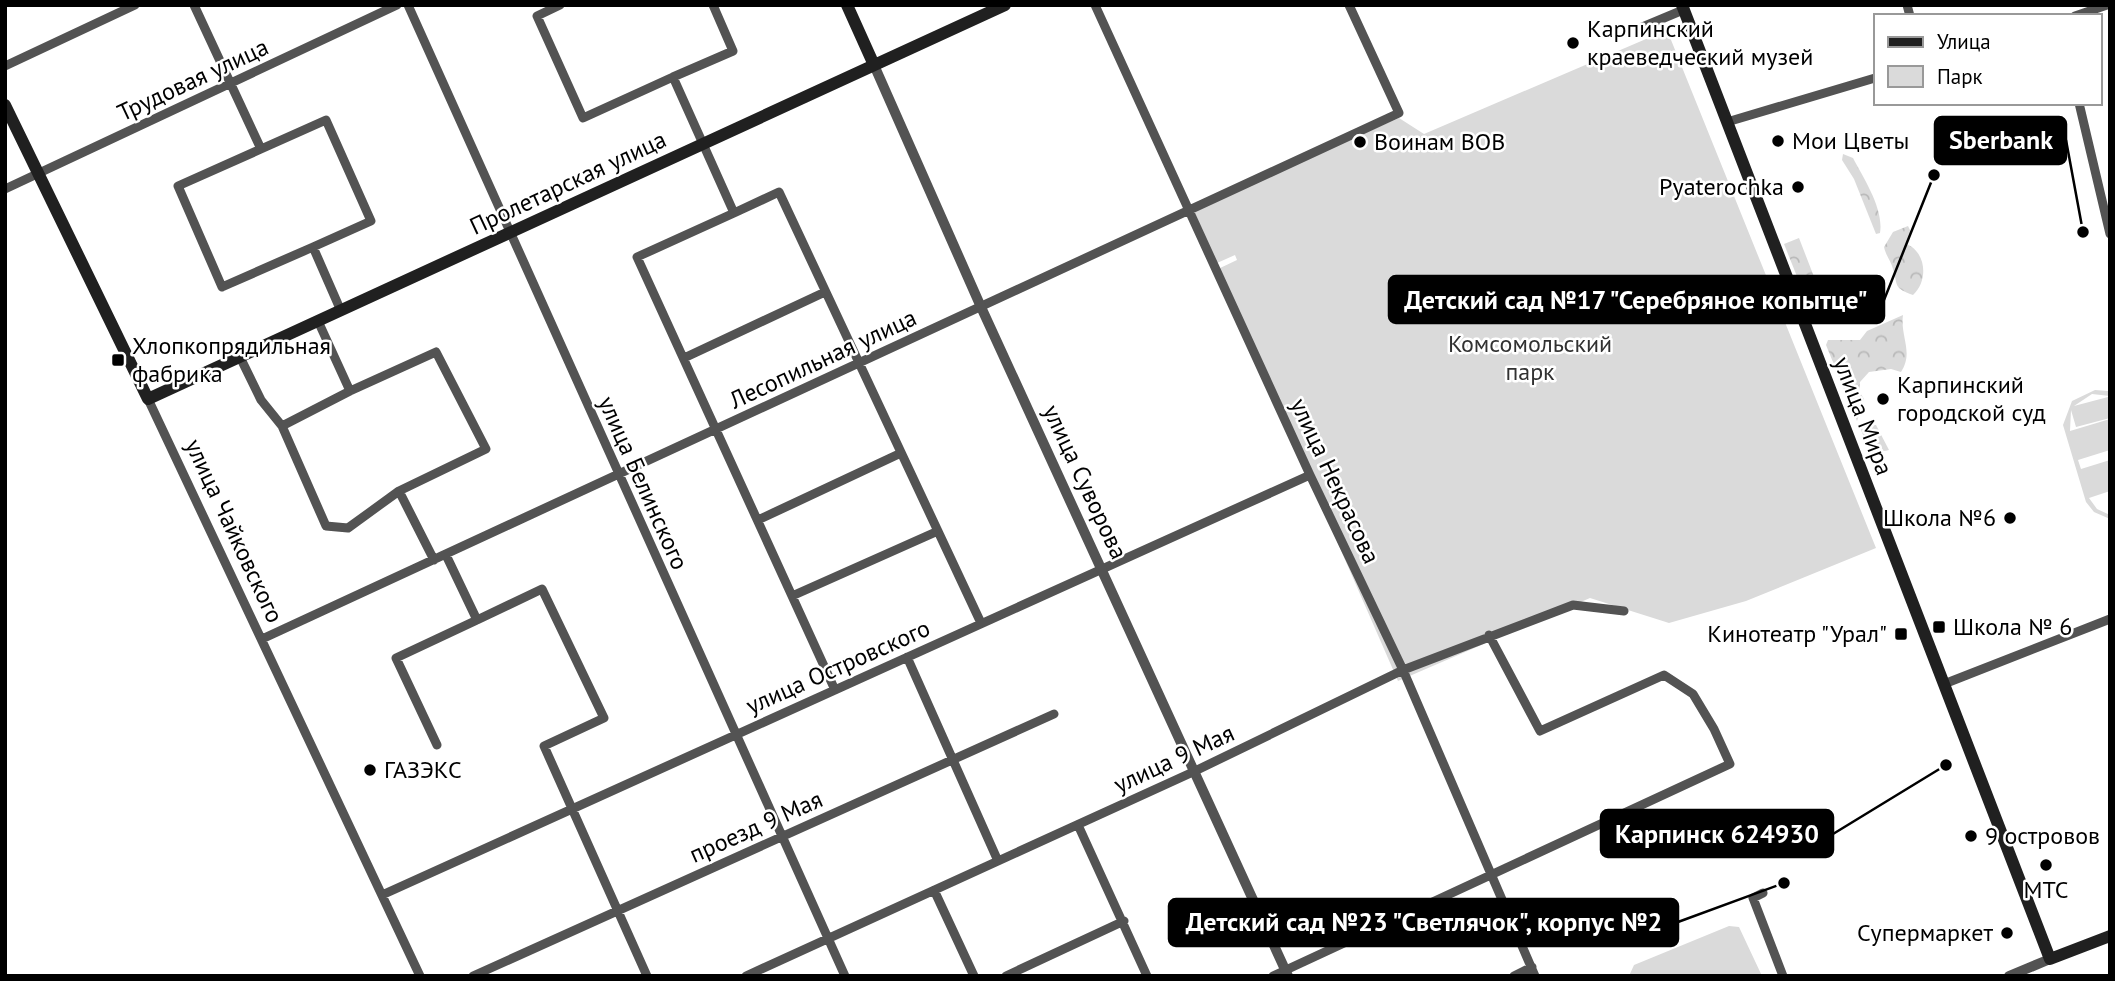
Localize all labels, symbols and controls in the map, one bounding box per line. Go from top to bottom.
place label: Карпинский краеведческий музей [1587,13,1813,72]
legend [1874,14,2101,105]
text: Улица [1937,28,1991,55]
street label: Трудовая улица [112,31,273,128]
marker: Карпинский краеведческий музей [1565,35,1581,51]
text: Парк [1937,63,1983,90]
callout: Sberbank [1935,117,2066,164]
street label: Пролетарская улица [465,123,671,242]
text: Sberbank [1949,123,2053,156]
place label: Мои Цветы [1792,125,1909,156]
place label: Воинам ВОВ [1374,126,1505,157]
marker: Мои Цветы [1770,133,1786,149]
marker: Воинам ВОВ [1352,134,1368,150]
place label: Pyaterochka [1659,171,1784,202]
marker: Pyaterochka [1790,179,1806,195]
callout: Детский сад №17 "Серебряное копытце" [1389,276,1884,323]
text: Детский сад №17 "Серебряное копытце" [1404,283,1868,316]
street label: Лесопильная улица [723,302,921,416]
park label: Комсомольский парк [1448,328,1612,387]
place label: Хлопкопрядильная фабрика [132,330,331,389]
marker: Хлопкопрядильная фабрика [110,352,126,368]
street label: улица Мира [1827,352,1900,479]
place label: Карпинский городской суд [1897,369,2046,428]
street label: улица Белинского [591,391,696,574]
marker: Карпинский городской суд [1875,391,1891,407]
street label: улица Некрасова [1284,393,1387,569]
street label: улица Суворова [1036,400,1135,564]
street label: улица Чайковского [178,434,291,628]
place label: Школа №6 [1883,502,1996,533]
marker: Школа №6 [2002,510,2018,526]
place label: Школа № 6 [1953,611,2072,642]
street label: улица Островского [741,612,935,721]
place label: Кинотеатр "Урал" [1707,618,1887,649]
marker: Школа № 6 [1931,619,1947,635]
marker: Кинотеатр "Урал" [1893,626,1909,642]
street label: улица 9 Мая [1109,717,1239,800]
place label: ГАЗЭКС [384,754,462,785]
marker: ГАЗЭКС [362,762,378,778]
street label: проезд 9 Мая [684,783,827,870]
callout: Карпинск 624930 [1601,810,1833,857]
text: Карпинск 624930 [1615,817,1819,850]
place label: 9 островов [1985,820,2100,851]
marker: 9 островов [1963,828,1979,844]
marker: МТС [2038,857,2054,873]
place label: МТС [2024,874,2068,905]
callout: Детский сад №23 "Светлячок", корпус №2 [1169,899,1678,946]
text: Детский сад №23 "Светлячок", корпус №2 [1186,905,1662,938]
place label: Супермаркет [1857,917,1993,948]
marker: Супермаркет [1999,925,2015,941]

